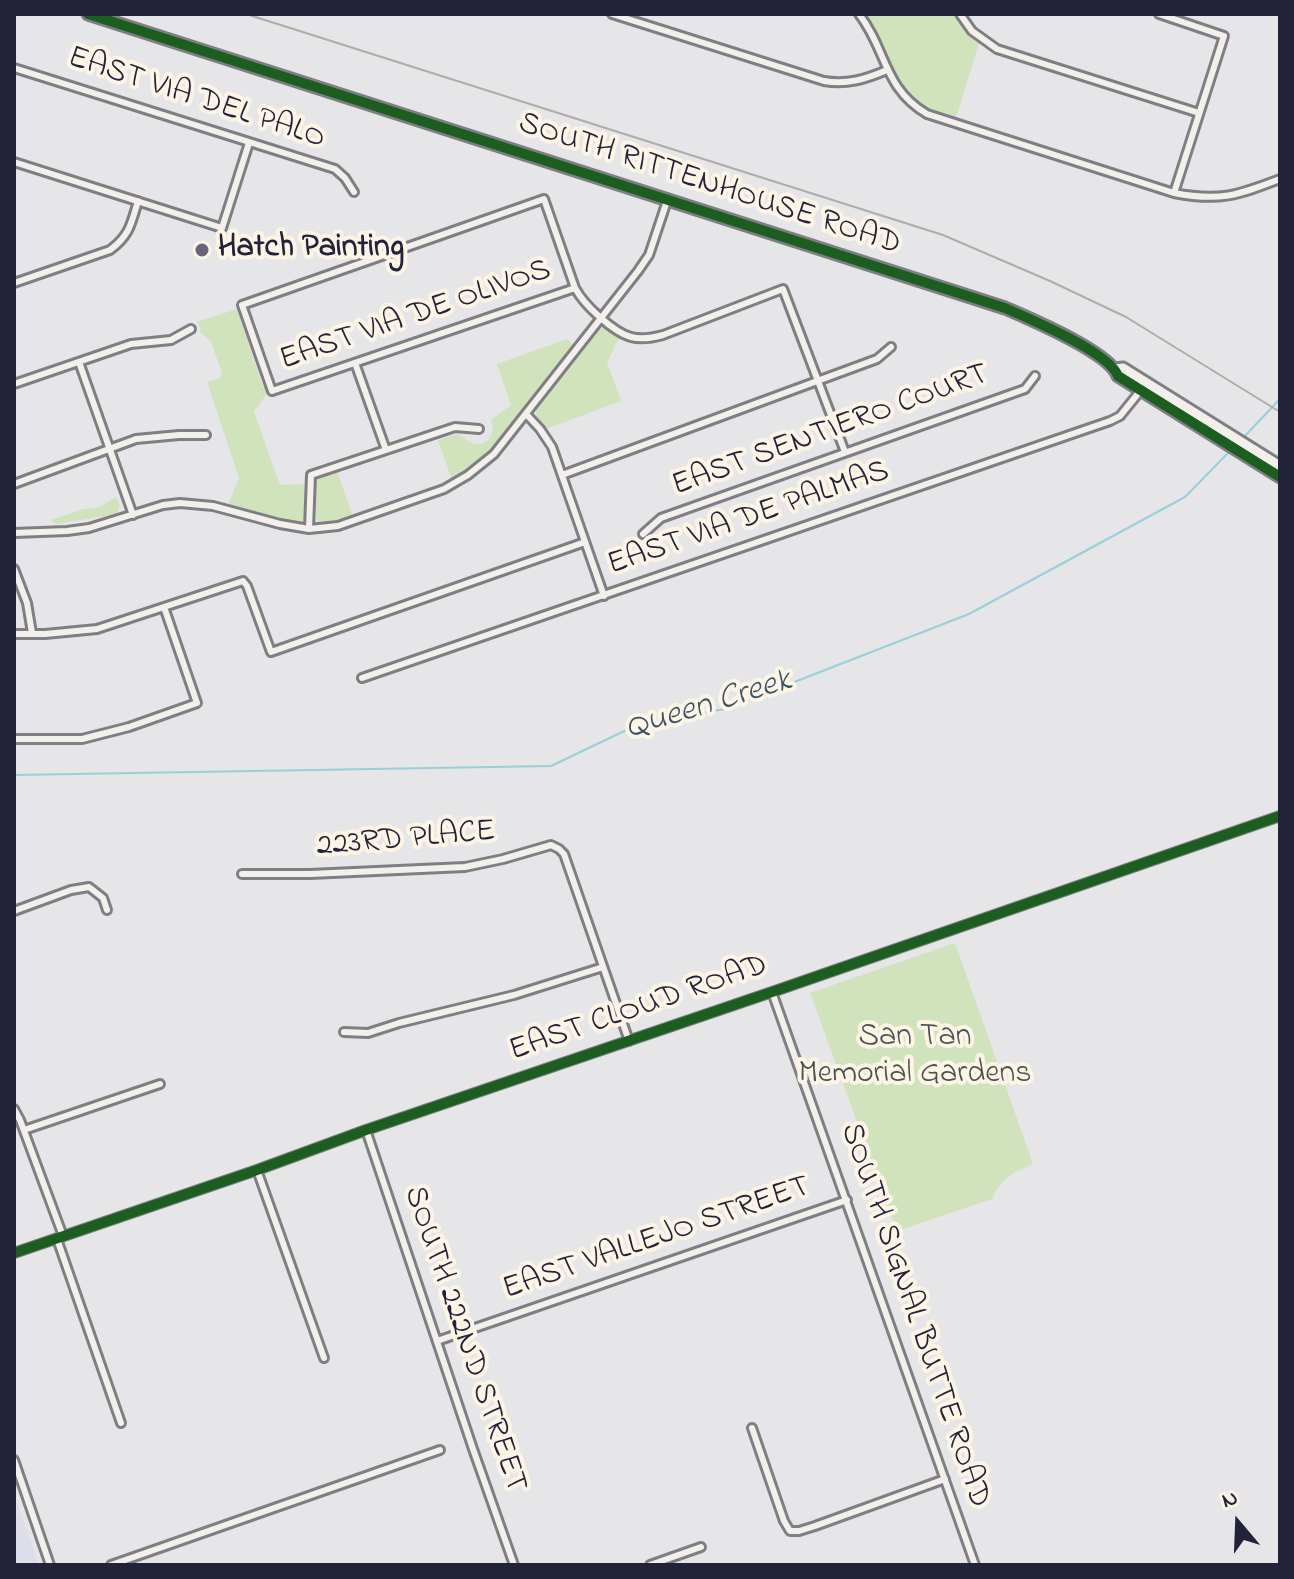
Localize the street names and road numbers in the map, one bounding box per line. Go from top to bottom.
street label: EAST VIA DEL PALO [63,40,329,160]
street label: SOUTH RITTENHOUSE ROAD [513,106,905,266]
street label: EAST VIA DE OLIVOS [275,253,557,381]
street label: EAST SENTIERO COURT [668,357,994,507]
street label: EAST VIA DE PALMAS [603,454,895,586]
street label: 223RD PLACE [315,814,497,868]
street label: EAST CLOUD ROAD [505,948,773,1072]
street label: SOUTH SIGNAL BUTTE ROAD [829,1119,997,1513]
street label: EAST VALLEJO STREET [498,1169,816,1311]
street label: SOUTH 222ND STREET [393,1182,533,1498]

